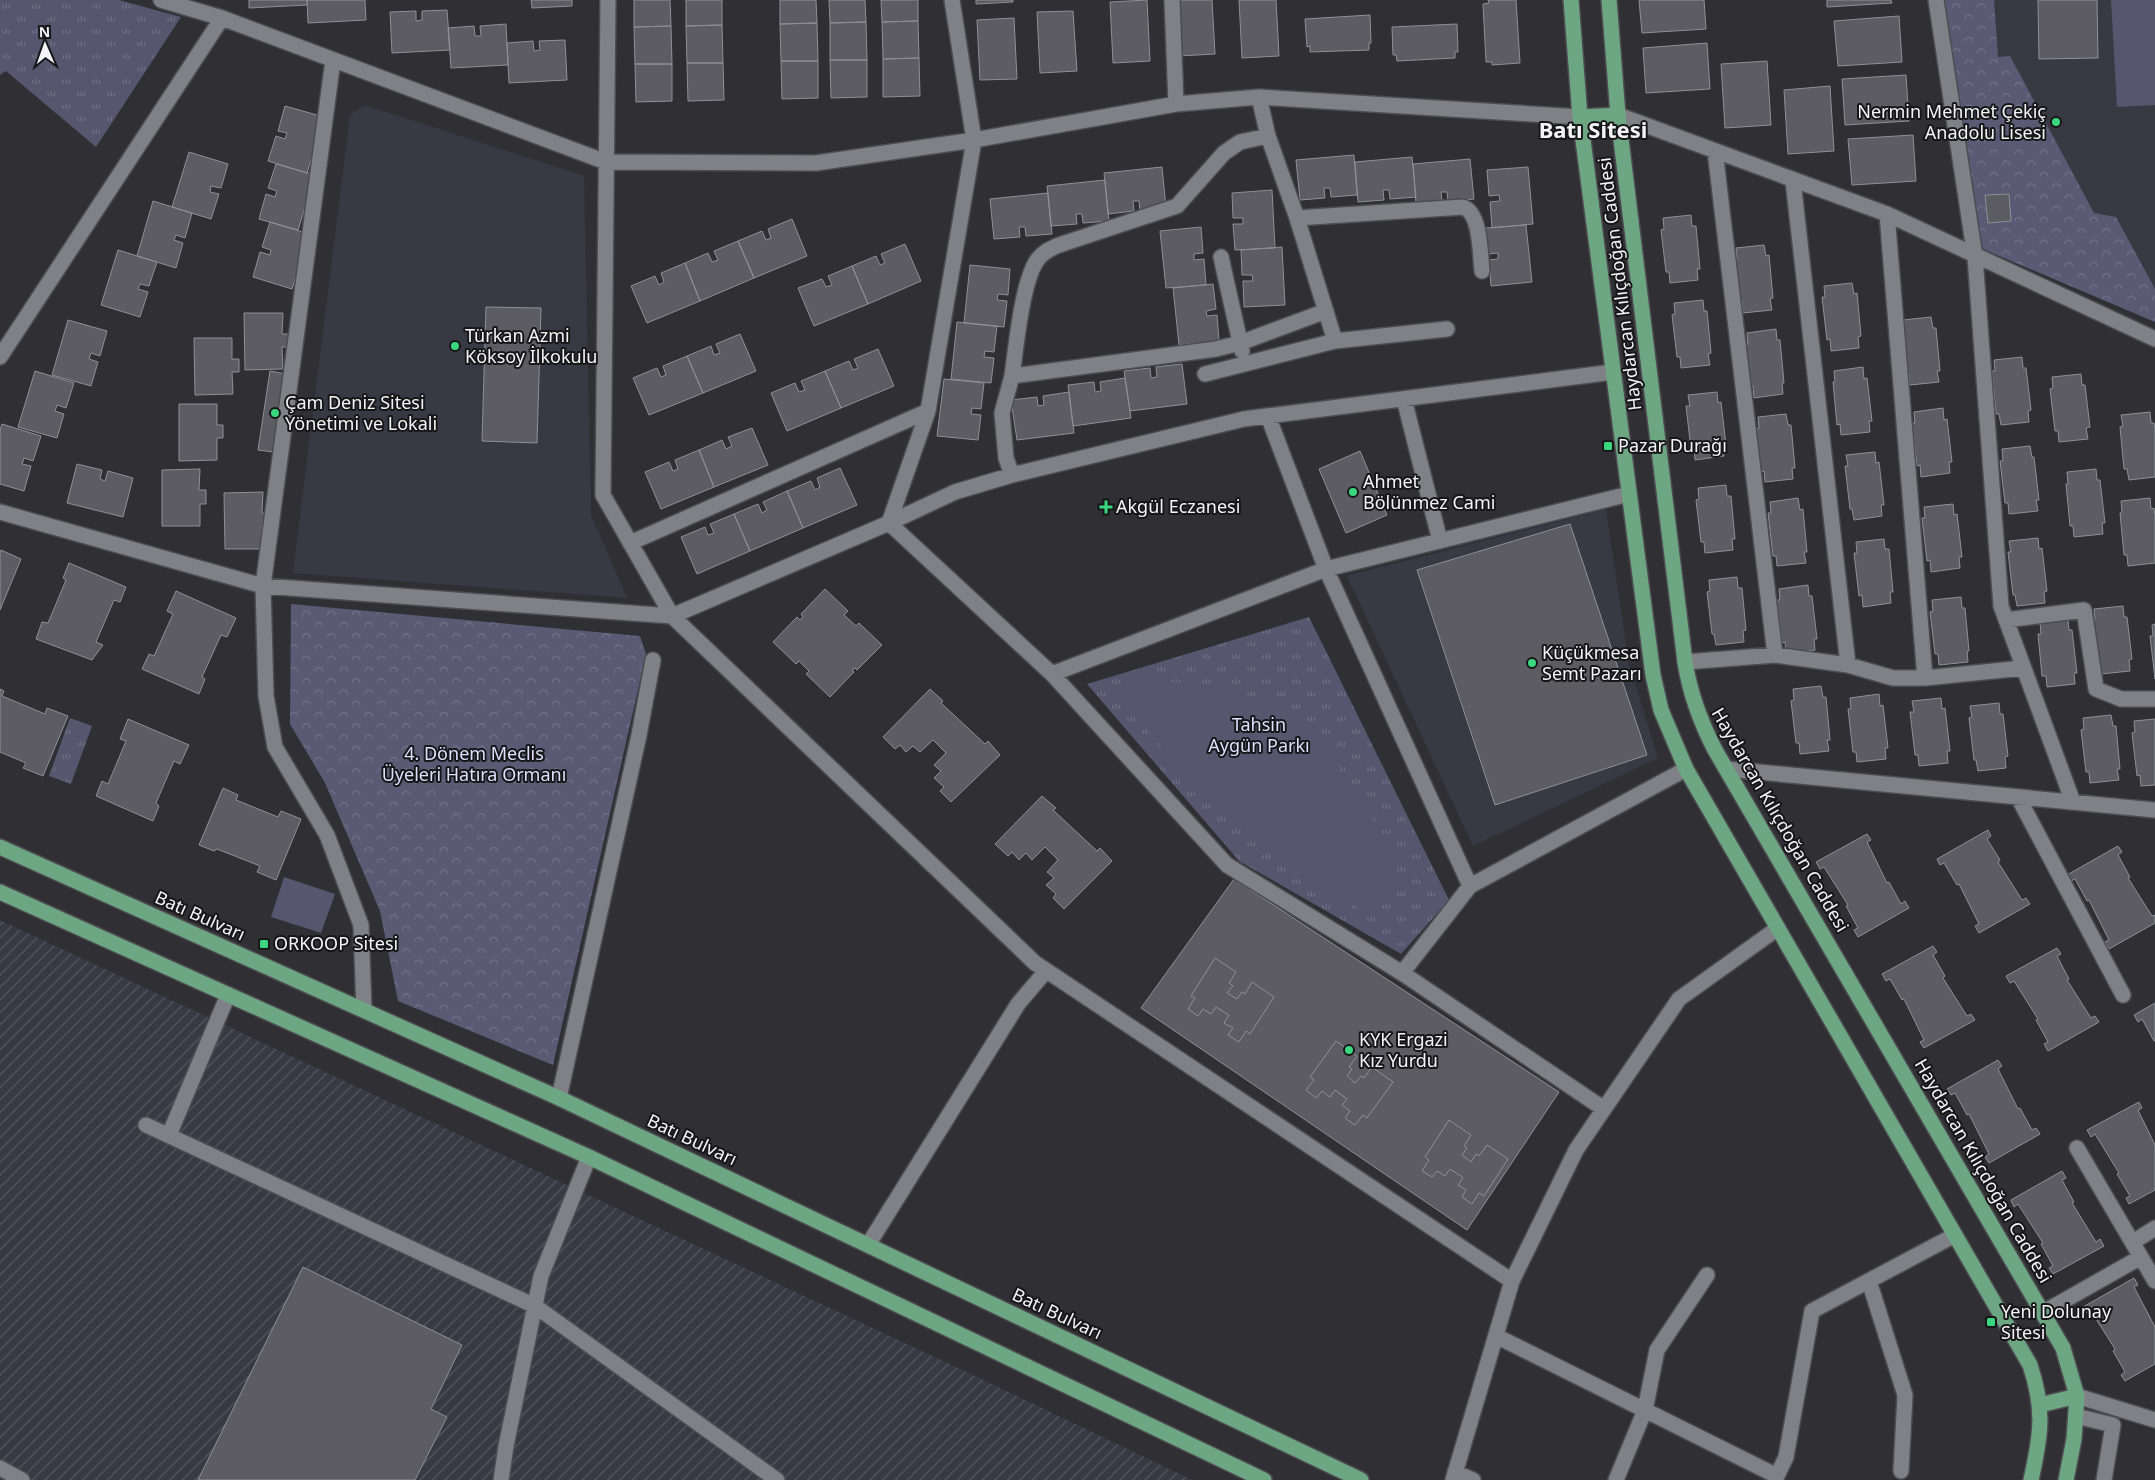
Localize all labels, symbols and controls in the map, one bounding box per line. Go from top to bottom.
north arrow [20,20,70,70]
text: N [39,22,51,41]
place label: Nermin Mehmet Çekiç Anadolu Lisesi [1857,99,2046,144]
district label: Batı Sitesi [1539,114,1647,144]
marker: Nermin Mehmet Çekiç Anadolu Lisesi [2050,116,2062,128]
street label: Haydarcan Kılıçdoğan Caddesi [1592,156,1646,412]
place label: Türkan Azmi Köksoy İlkokulu [465,323,597,368]
marker: Türkan Azmi Köksoy İlkokulu [449,340,461,352]
place label: Çam Deniz Sitesi Yönetimi ve Lokali [285,390,437,435]
marker: Çam Deniz Sitesi Yönetimi ve Lokali [269,407,281,419]
place label: Pazar Durağı [1618,433,1727,457]
marker: Pazar Durağı [1602,440,1614,452]
place label: Ahmet Bölünmez Cami [1363,469,1495,514]
marker: Ahmet Bölünmez Cami [1347,486,1359,498]
place label: Akgül Eczanesi [1116,494,1240,518]
marker: Akgül Eczanesi [1100,501,1112,513]
place label: Küçükmesa Semt Pazarı [1542,640,1642,685]
marker: Küçükmesa Semt Pazarı [1526,657,1538,669]
street label: Haydarcan Kılıçdoğan Caddesi [1707,703,1855,936]
park label: Tahsin Aygün Parkı [1208,712,1310,757]
park label: 4. Dönem Meclis Üyeleri Hatıra Ormanı [382,741,566,786]
street label: Batı Bulvarı [151,885,249,946]
place label: ORKOOP Sitesi [274,931,398,955]
marker: ORKOOP Sitesi [258,938,270,950]
place label: KYK Ergazi Kız Yurdu [1359,1027,1448,1072]
marker: KYK Ergazi Kız Yurdu [1343,1044,1355,1056]
street label: Haydarcan Kılıçdoğan Caddesi [1910,1054,2058,1287]
street label: Batı Bulvarı [644,1108,741,1170]
street label: Batı Bulvarı [1009,1282,1106,1344]
place label: Yeni Dolunay Sitesi [2001,1299,2112,1344]
marker: Yeni Dolunay Sitesi [1985,1316,1997,1328]

